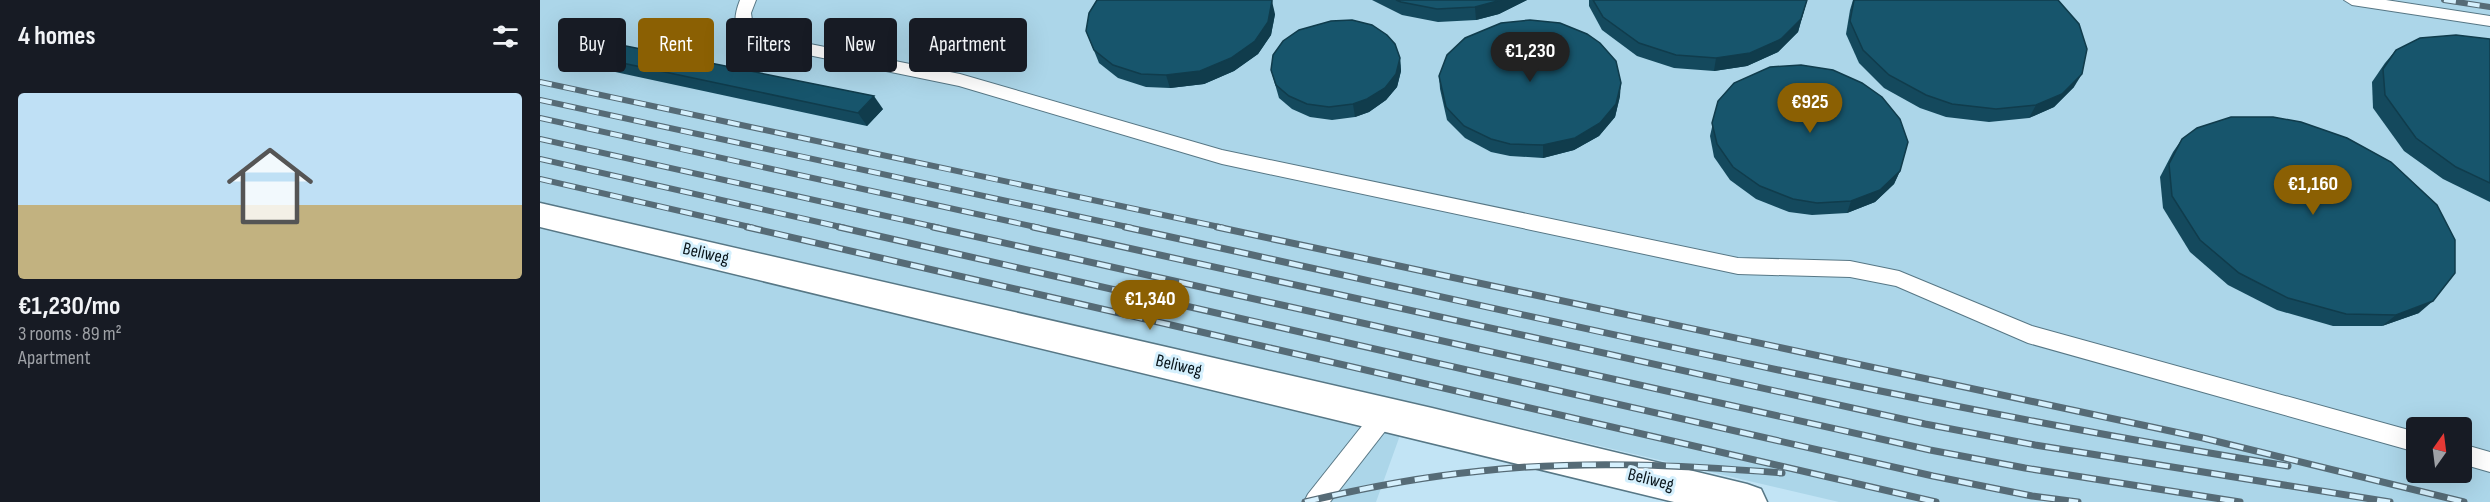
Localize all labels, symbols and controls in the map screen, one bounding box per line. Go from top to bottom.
chip: Buy [558,18,626,72]
chip: Rent [638,18,714,72]
chip: Filters [726,18,812,72]
chip: New [824,18,897,72]
chip: Apartment [909,18,1027,72]
icon: filters [489,20,522,53]
text: 4 homes [18,21,95,52]
pin: €1,230 [1481,32,1579,83]
text: €1,230 [1505,39,1555,63]
pin: €925 [1774,83,1846,134]
text: €925 [1791,90,1829,114]
icon: home [216,132,324,240]
pin: €1,160 [2264,165,2362,216]
text: €1,160 [2288,172,2338,196]
street label: Beliweg [681,238,731,269]
pin: €1,340 [1101,280,1199,331]
text: €1,340 [1124,287,1176,311]
text: €1,230/mo [18,291,120,322]
text: 3 rooms · 89 m² [18,322,122,346]
text: Apartment [18,346,91,370]
street label: Beliweg [1154,350,1204,381]
north arrow [2406,417,2472,483]
map controls [2406,417,2472,483]
street label: Beliweg [1626,464,1676,495]

